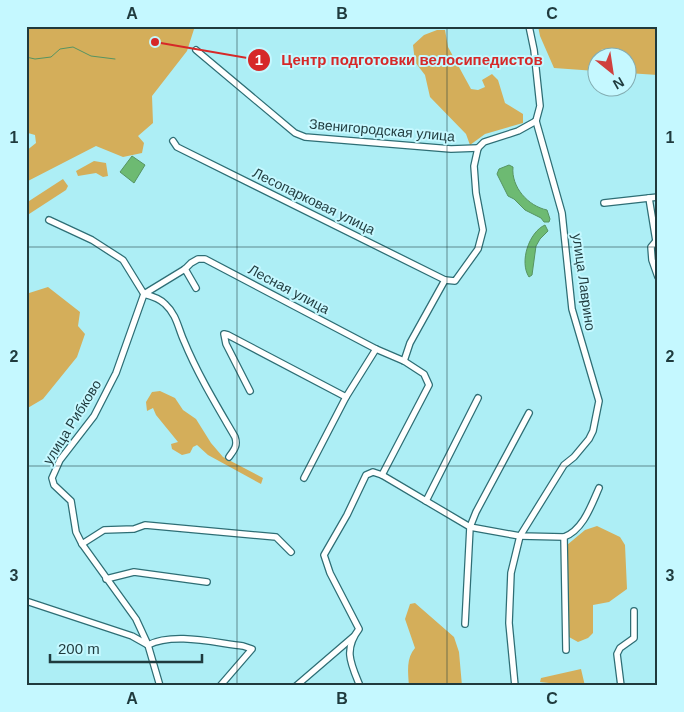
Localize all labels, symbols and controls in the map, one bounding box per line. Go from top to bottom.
text: A [126,5,138,22]
text: B [336,5,348,22]
text: C [546,5,558,22]
callout: Центр подготовки велосипедистов [246,45,552,75]
north arrow [586,48,636,98]
text: 1 [255,51,263,68]
text: Центр подготовки велосипедистов [281,51,543,68]
text: N [610,74,627,93]
street label: Звенигородская улица [308,116,456,144]
text: 1 [10,129,19,146]
text: 1 [666,129,675,146]
street label: Лесопарковая улица [250,164,378,238]
street label: улица Лаврино [569,232,599,332]
street label: Лесная улица [246,261,332,317]
text: 2 [10,348,19,365]
text: 2 [666,348,675,365]
street label: улица Рибково [40,377,105,467]
text: 3 [10,567,19,584]
text: 3 [666,567,675,584]
scale bar [50,632,202,664]
text: 200 m [58,640,100,657]
text: A [126,690,138,707]
text: B [336,690,348,707]
text: C [546,690,558,707]

